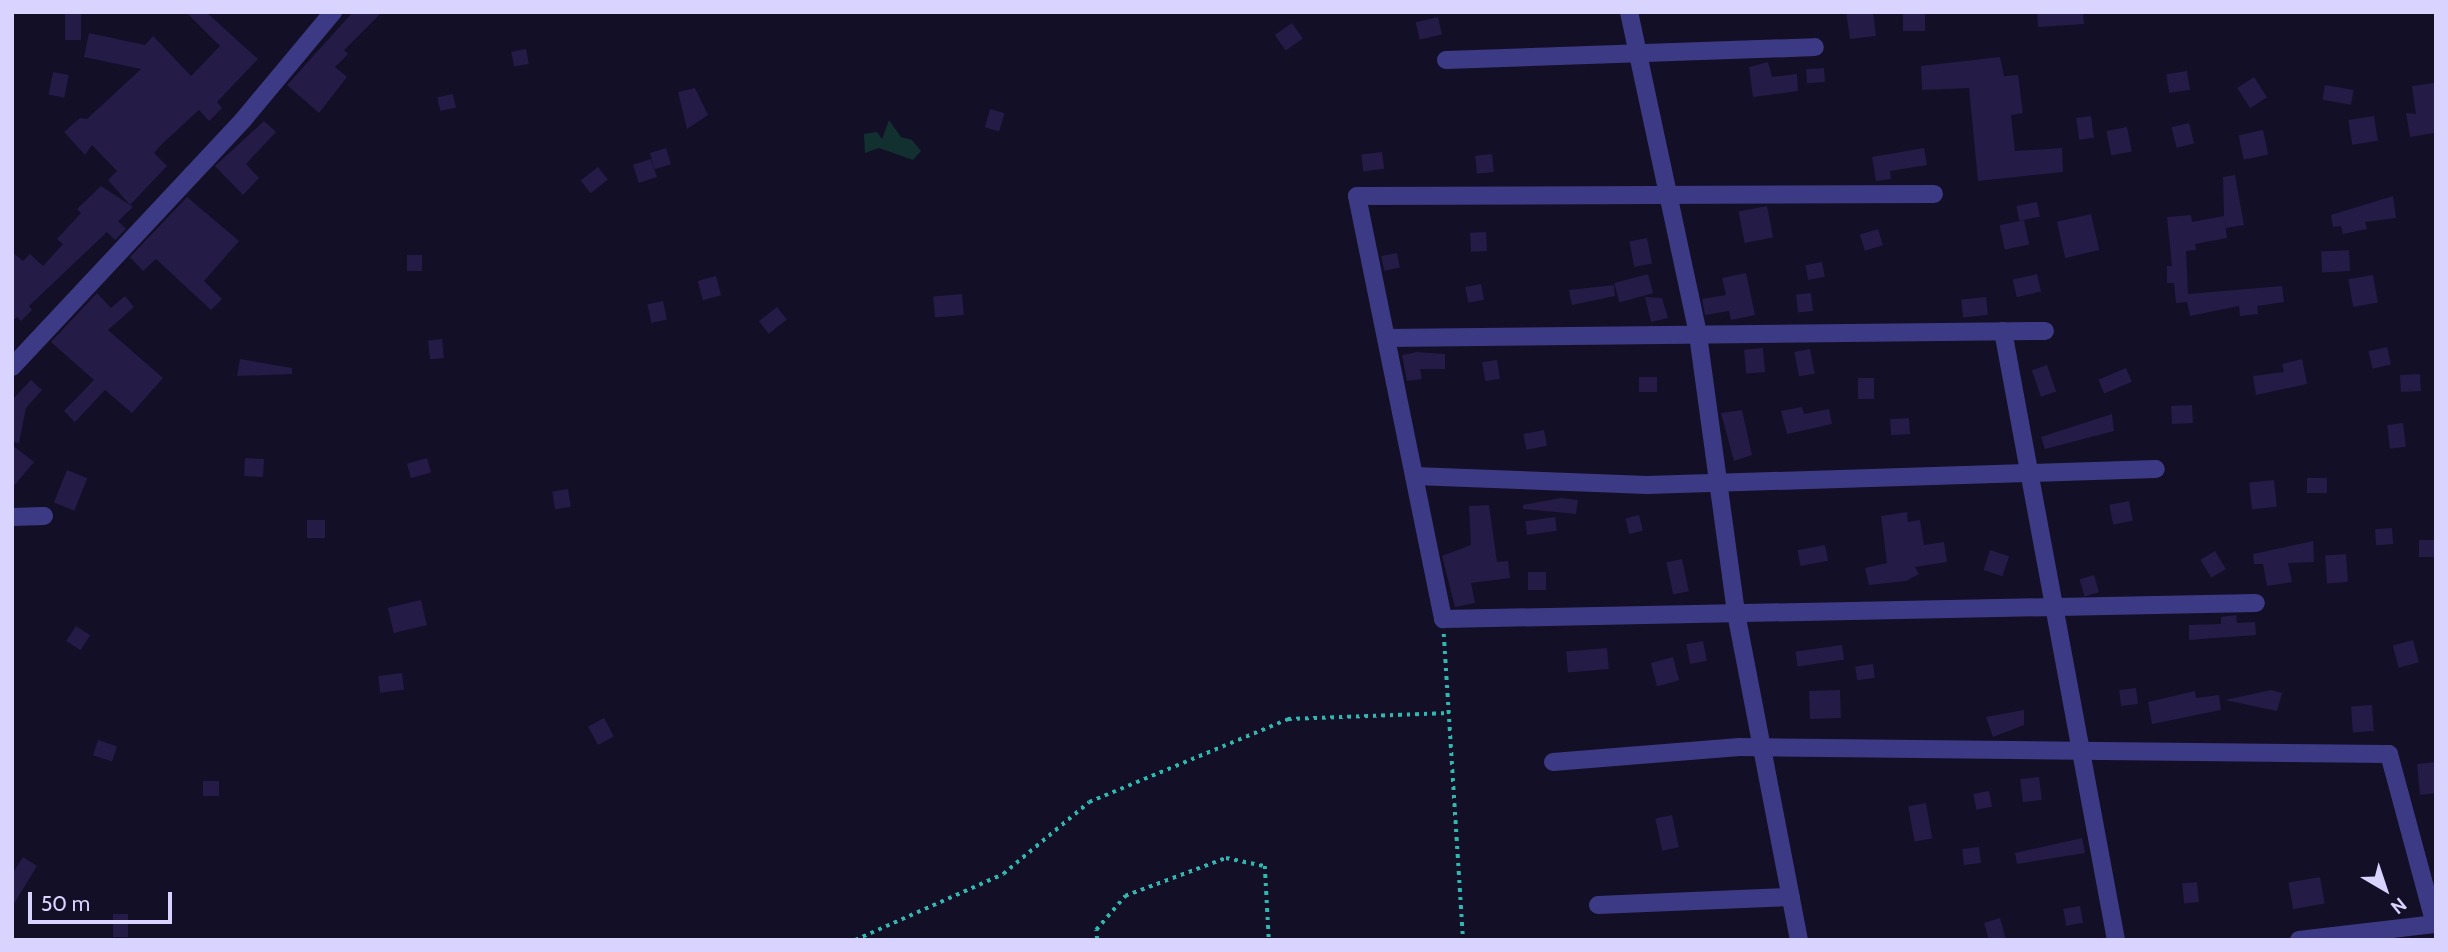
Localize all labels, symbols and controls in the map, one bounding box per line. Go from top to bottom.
north arrow [2350,854,2420,924]
scale bar [32,878,175,922]
text: 50 m [41,891,90,916]
text: N [2386,893,2411,919]

